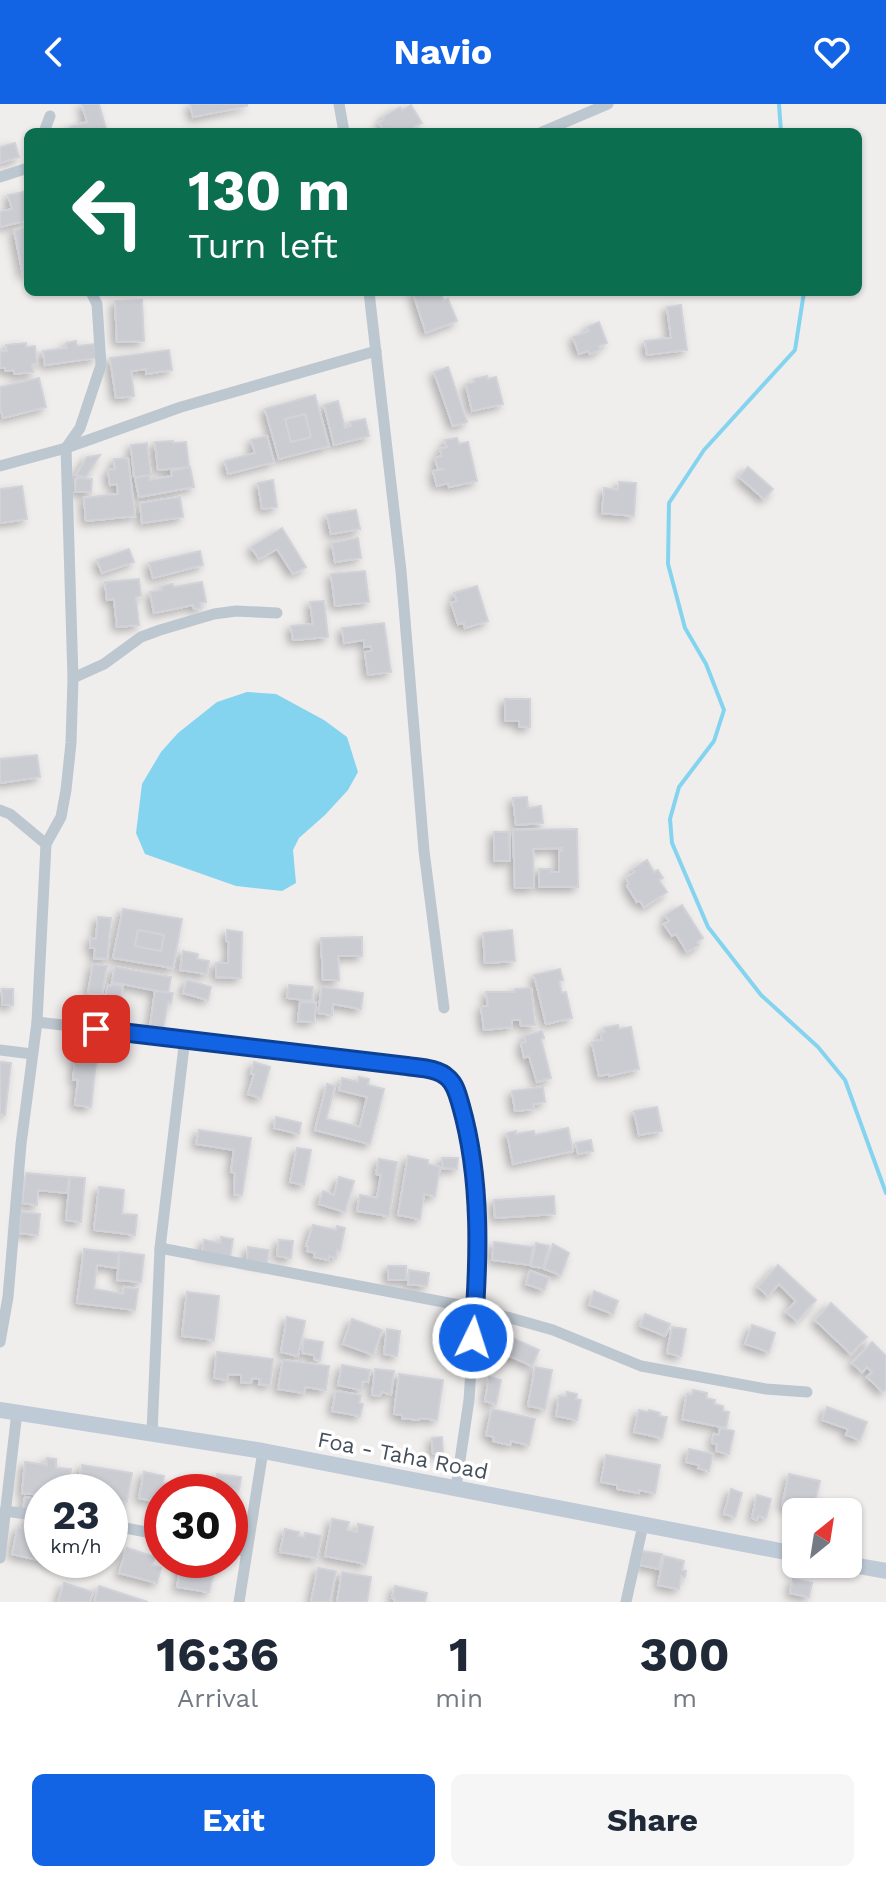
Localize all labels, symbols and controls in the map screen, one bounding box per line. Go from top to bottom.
icon: back [32,30,76,74]
icon: heart [810,30,854,74]
text: Navio [394,31,492,73]
text: 130 m [188,158,350,224]
icon: left [56,160,160,264]
text: Turn left [188,225,338,267]
pin [62,995,130,1063]
icon: arrive [74,1007,118,1051]
position arrow [431,1296,515,1380]
street label: Foa - Taha Road [315,1427,490,1484]
speed limit sign: 30 [144,1474,248,1578]
text: 23 [52,1492,100,1539]
north arrow [782,1498,862,1578]
map controls [782,1498,862,1578]
text: km/h [50,1534,102,1558]
text: 16:36 [156,1626,279,1683]
text: 1 [449,1626,470,1683]
text: 300 [639,1626,730,1683]
text: Arrival [177,1683,258,1713]
text: min [435,1683,483,1713]
text: m [672,1683,697,1713]
button: Exit [32,1774,435,1866]
button: Share [451,1774,854,1866]

